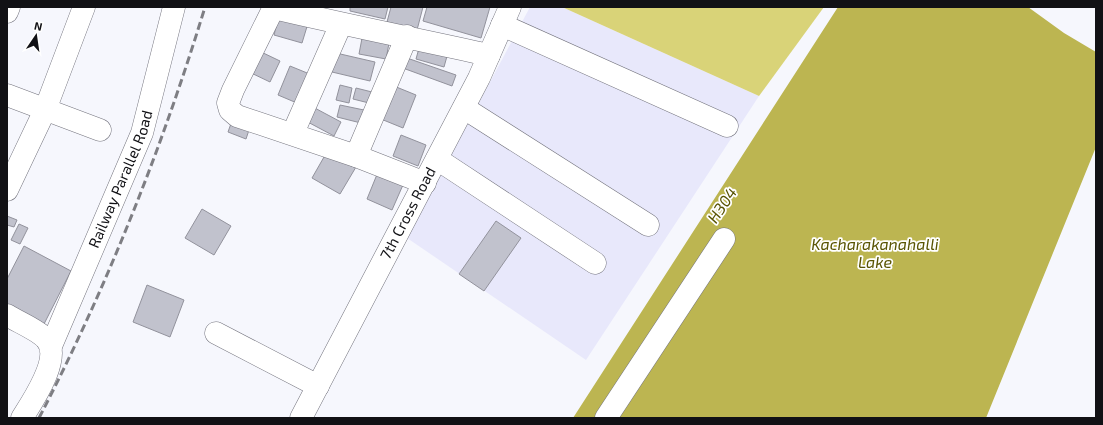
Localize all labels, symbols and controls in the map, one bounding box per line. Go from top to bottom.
north arrow [16,16,56,56]
text: N [33,19,44,33]
street label: Railway Parallel Road [84,108,155,250]
street label: 7th Cross Road [376,164,439,262]
water label: H304 [703,183,740,226]
water label: Kacharakanahalli Lake [811,234,939,271]

